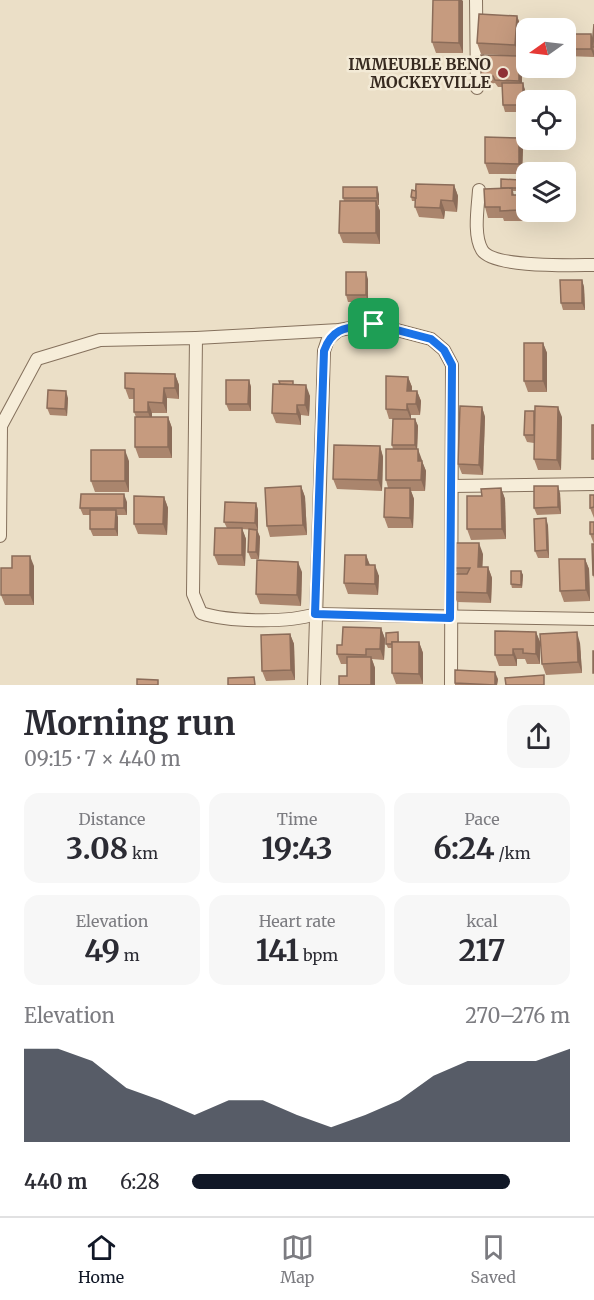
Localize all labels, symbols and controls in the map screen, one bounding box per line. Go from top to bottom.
north arrow [516,18,576,78]
map controls [516,18,576,222]
place label: IMMEUBLE BENO MOCKEYVILLE [348,54,492,92]
marker: IMMEUBLE BENO MOCKEYVILLE [496,66,510,80]
button: locate [516,90,576,150]
button: layers [516,162,576,222]
pin [348,298,399,349]
icon: arrive [357,307,390,340]
text: Morning run [24,703,235,744]
button: share [507,705,570,768]
text: 09:15 · 7 × 440 m [24,746,181,771]
text: Distance [79,809,145,829]
text: Time [277,809,317,829]
text: Pace [465,809,500,829]
text: 3.08 [66,829,128,867]
text: 19:43 [261,829,333,867]
text: 6:24 [433,829,495,867]
text: km [128,843,158,863]
text: /km [495,843,531,863]
text: Elevation [76,911,148,931]
text: Heart rate [259,911,335,931]
text: kcal [466,911,498,931]
text: 49 [84,931,120,969]
text: 141 [256,931,299,969]
text: 217 [459,931,505,969]
text: m [120,945,140,965]
text: bpm [299,945,338,965]
text: Elevation [24,1003,115,1028]
text: 270–276 m [465,1003,570,1028]
text: 440 m [24,1169,87,1194]
text: 6:28 [120,1169,160,1194]
tab: Home [78,1231,124,1287]
tab: Map [280,1231,314,1287]
tab: Saved [471,1231,516,1287]

